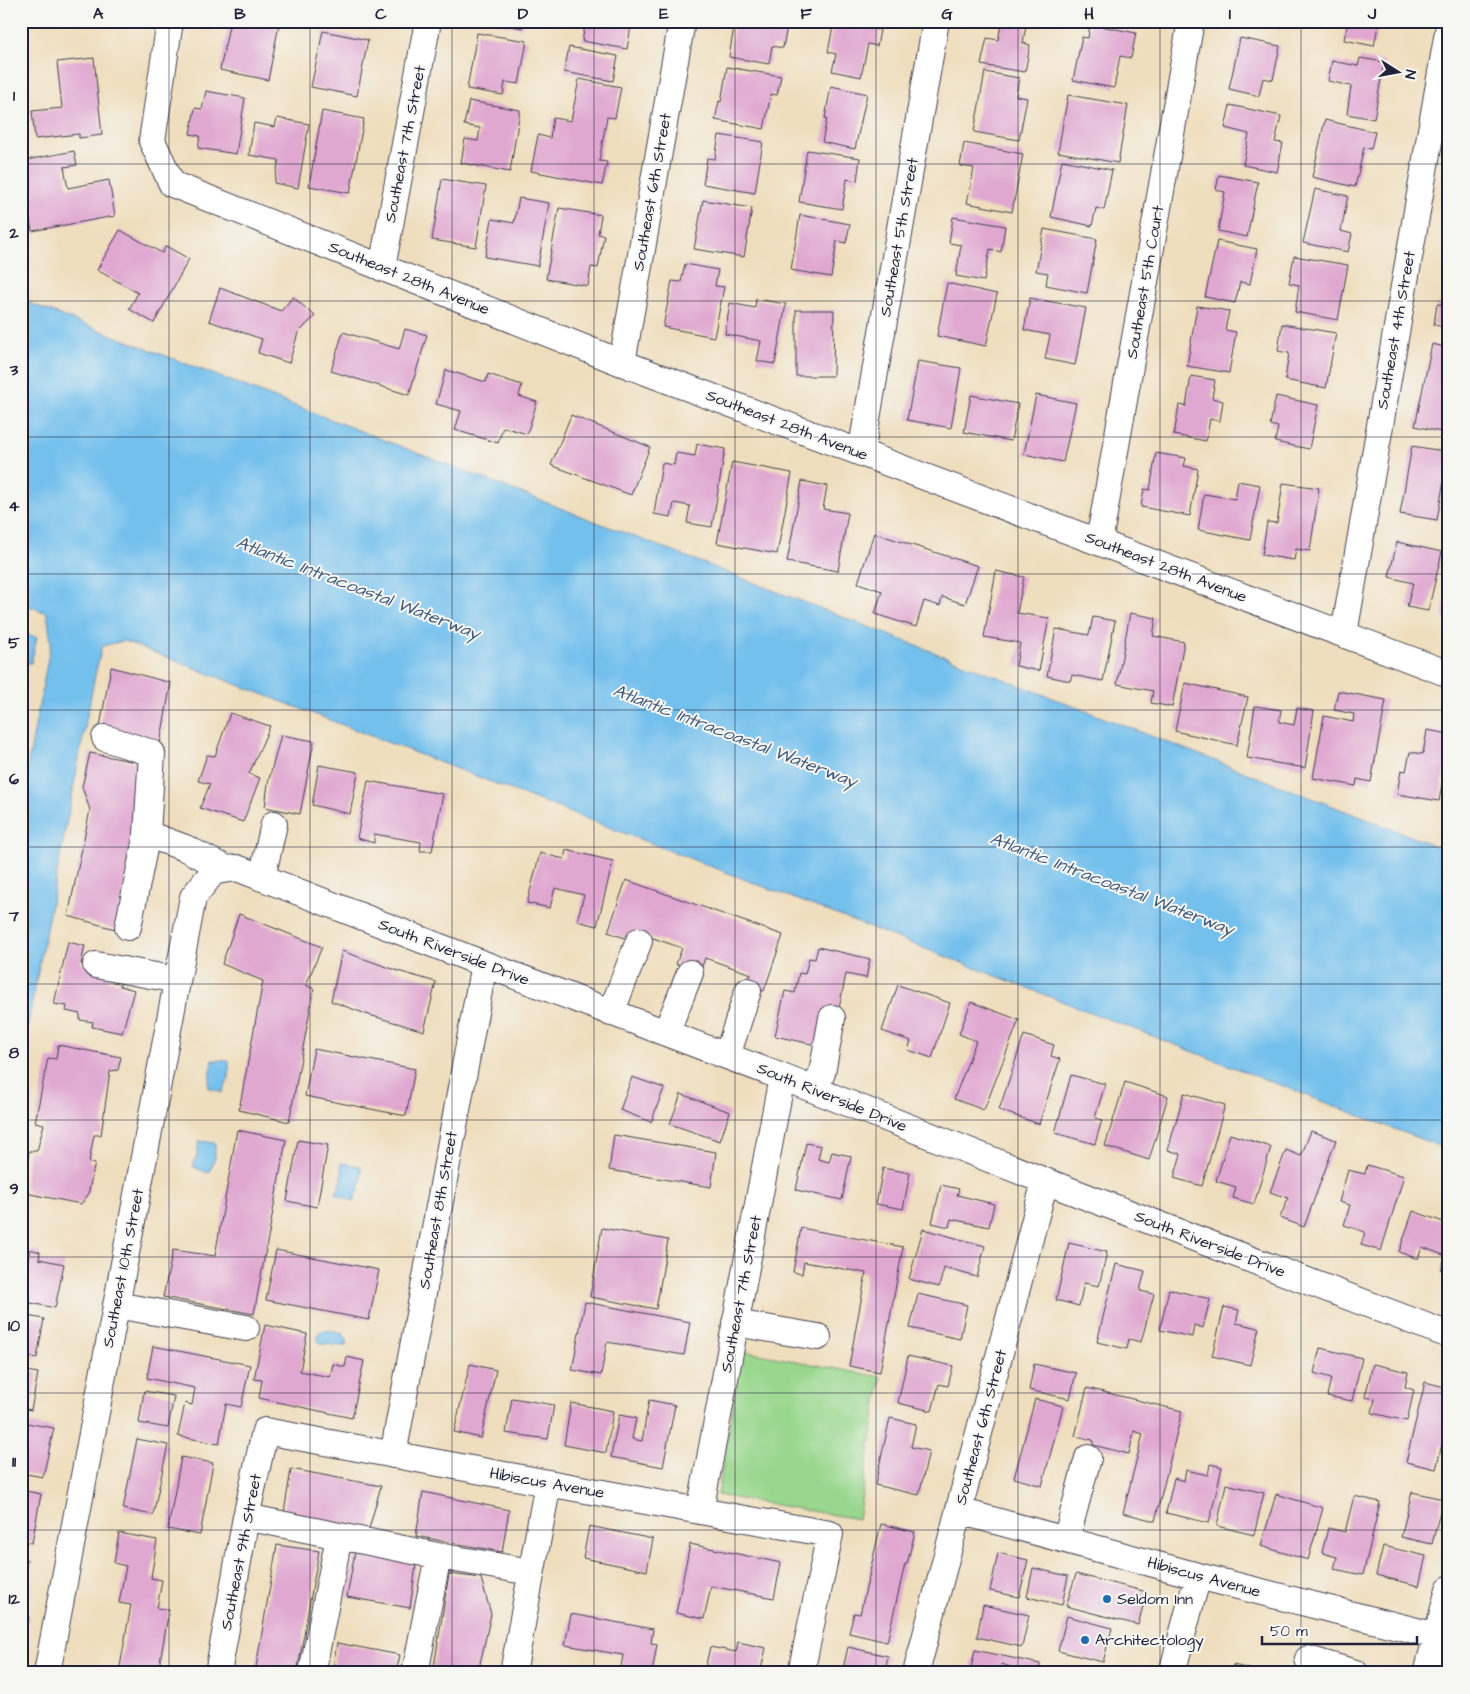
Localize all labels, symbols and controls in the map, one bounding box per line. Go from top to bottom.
text: A [93,3,104,25]
text: B [234,3,246,25]
text: C [375,3,387,25]
text: D [518,3,529,25]
text: E [659,3,669,25]
text: F [800,3,812,25]
text: G [941,3,953,25]
text: H [1084,3,1094,25]
text: I [1229,3,1231,25]
text: J [1367,3,1377,25]
north arrow [1372,48,1422,98]
street label: Southeast 7th Street [379,63,431,224]
text: N [1399,68,1420,81]
text: 1 [13,85,16,107]
street label: Southeast 6th Street [627,111,677,273]
street label: Southeast 5th Street [874,155,924,318]
street label: Southeast 5th Court [1121,203,1169,360]
text: 2 [8,222,19,244]
street label: Southeast 28th Avenue [325,236,493,321]
street label: Southeast 4th Street [1371,249,1421,411]
text: 3 [9,359,19,381]
street label: Southeast 28th Avenue [703,384,871,466]
text: 4 [9,495,20,517]
street label: Southeast 28th Avenue [1082,526,1250,608]
water label: Atlantic Intracoastal Waterway [232,530,485,648]
text: 5 [8,632,20,654]
water label: Atlantic Intracoastal Waterway [609,678,862,796]
text: 6 [9,768,19,790]
water label: Atlantic Intracoastal Waterway [986,826,1239,944]
text: 7 [8,905,19,927]
street label: South Riverside Drive [375,913,533,991]
text: 8 [9,1042,20,1064]
street label: South Riverside Drive [754,1057,911,1137]
street label: Southeast 8th Street [413,1129,463,1291]
text: 9 [9,1178,19,1200]
street label: Southeast 10th Street [97,1186,149,1350]
street label: South Riverside Drive [1131,1205,1289,1283]
street label: Southeast 7th Street [715,1213,767,1374]
text: 10 [8,1315,20,1337]
street label: Southeast 6th Street [950,1347,1012,1507]
text: 11 [12,1451,17,1473]
street label: Hibiscus Avenue [488,1462,606,1504]
street label: Southeast 9th Street [215,1471,267,1632]
street label: Hibiscus Avenue [1145,1551,1263,1603]
text: 12 [8,1588,20,1610]
place label: Seldom Inn [1117,1588,1193,1610]
marker: Seldom Inn [1101,1593,1113,1605]
scale bar [1262,1614,1418,1646]
text: 50 m [1270,1621,1308,1642]
place label: Architectology [1095,1629,1204,1652]
marker: Architectology [1079,1634,1091,1646]

